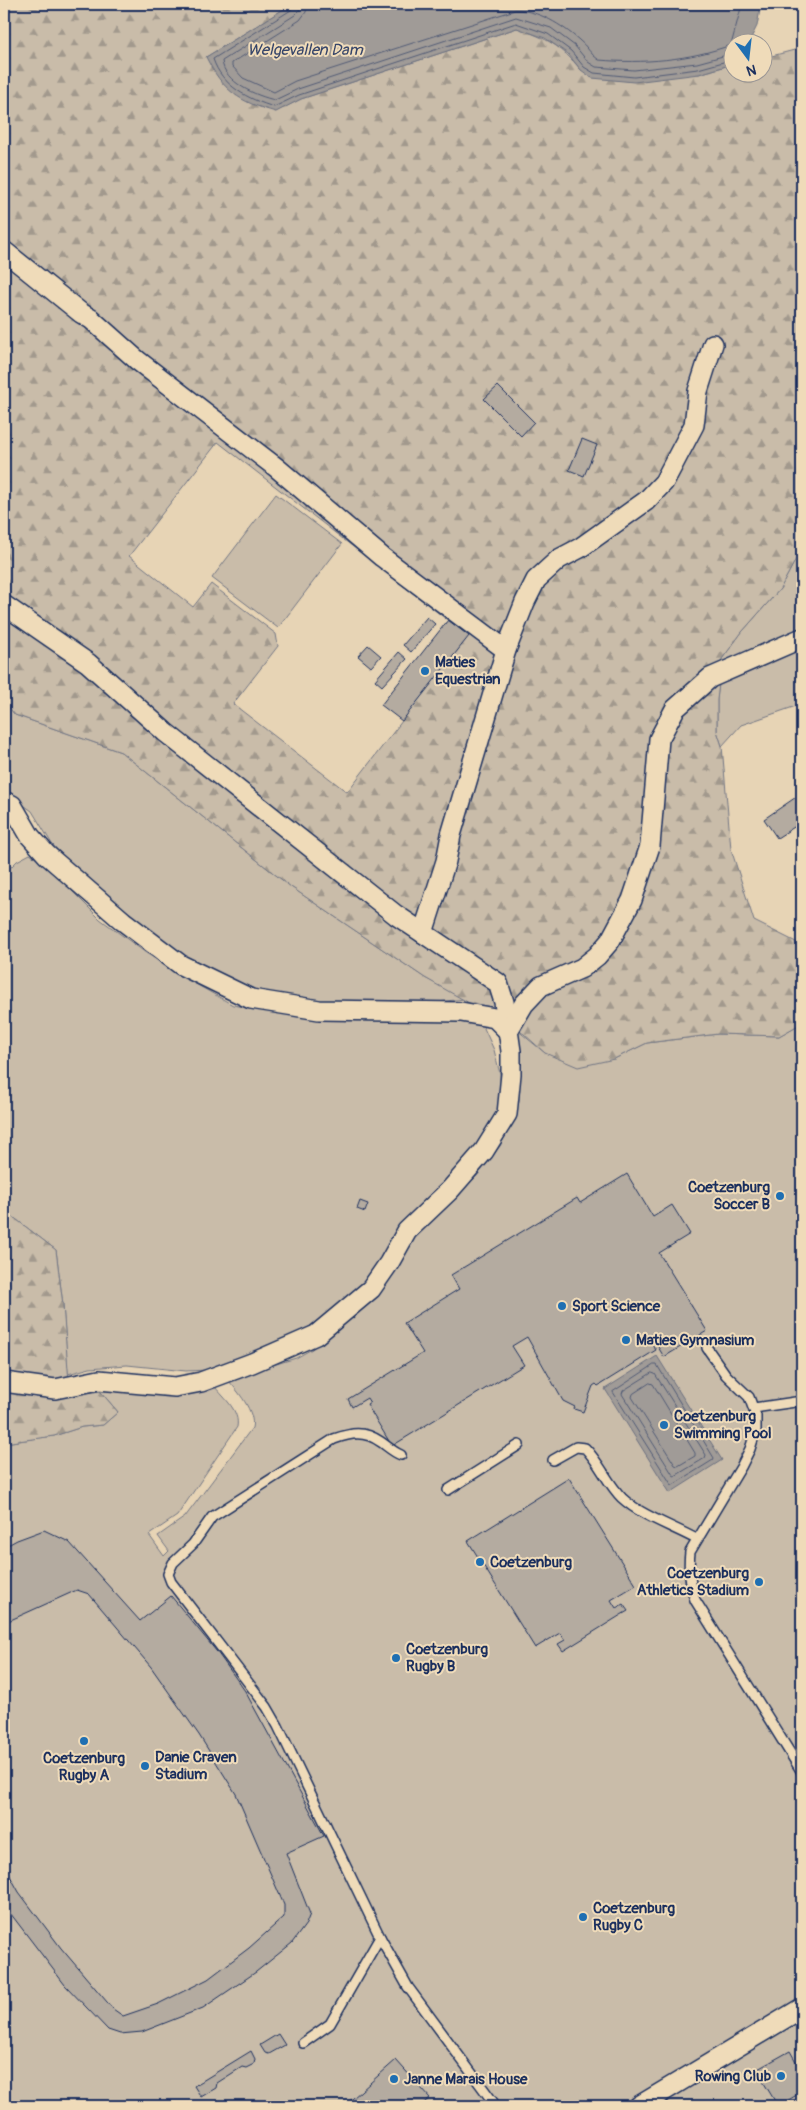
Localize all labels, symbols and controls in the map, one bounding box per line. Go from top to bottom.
north arrow [724,32,774,82]
water label: Welgevallen Dam [247,40,363,60]
text: N [744,61,758,80]
place label: Maties Equestrian [435,653,501,689]
marker: Maties Equestrian [419,665,431,677]
place label: Coetzenburg Soccer B [688,1178,770,1214]
marker: Coetzenburg Soccer B [774,1190,786,1202]
place label: Sport Science [572,1297,661,1316]
marker: Sport Science [556,1300,568,1312]
place label: Maties Gymnasium [636,1331,754,1350]
marker: Maties Gymnasium [620,1334,632,1346]
place label: Coetzenburg Swimming Pool [674,1407,772,1443]
marker: Coetzenburg Swimming Pool [658,1419,670,1431]
place label: Coetzenburg [490,1553,572,1572]
marker: Coetzenburg [474,1556,486,1568]
place label: Coetzenburg Athletics Stadium [637,1564,749,1600]
marker: Coetzenburg Athletics Stadium [753,1576,765,1588]
place label: Coetzenburg Rugby B [406,1640,488,1676]
marker: Coetzenburg Rugby B [390,1652,402,1664]
marker: Coetzenburg Rugby A [78,1735,90,1747]
place label: Danie Craven Stadium [155,1748,237,1784]
place label: Coetzenburg Rugby A [43,1749,125,1785]
marker: Danie Craven Stadium [139,1760,151,1772]
place label: Coetzenburg Rugby C [593,1899,675,1935]
marker: Coetzenburg Rugby C [577,1911,589,1923]
place label: Rowing Club [695,2067,771,2086]
place label: Janne Marais House [404,2070,528,2089]
marker: Rowing Club [775,2070,787,2082]
marker: Janne Marais House [388,2073,400,2085]

